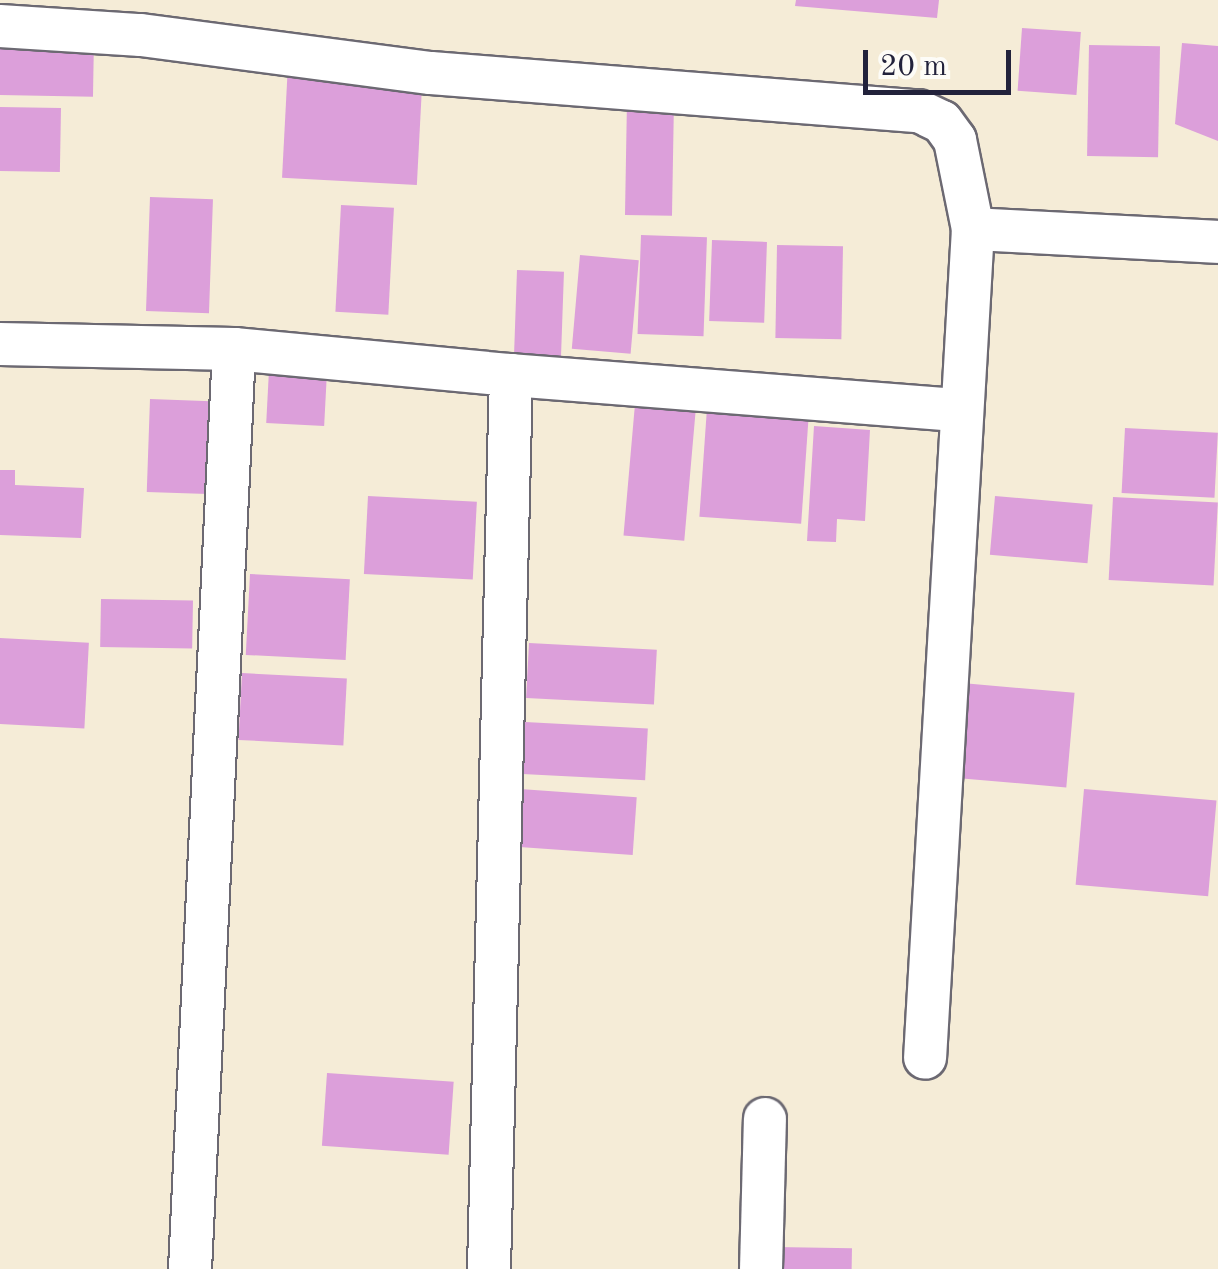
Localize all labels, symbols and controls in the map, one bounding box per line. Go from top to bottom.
scale bar [868,30,1016,92]
text: 20 m [880,52,947,82]

